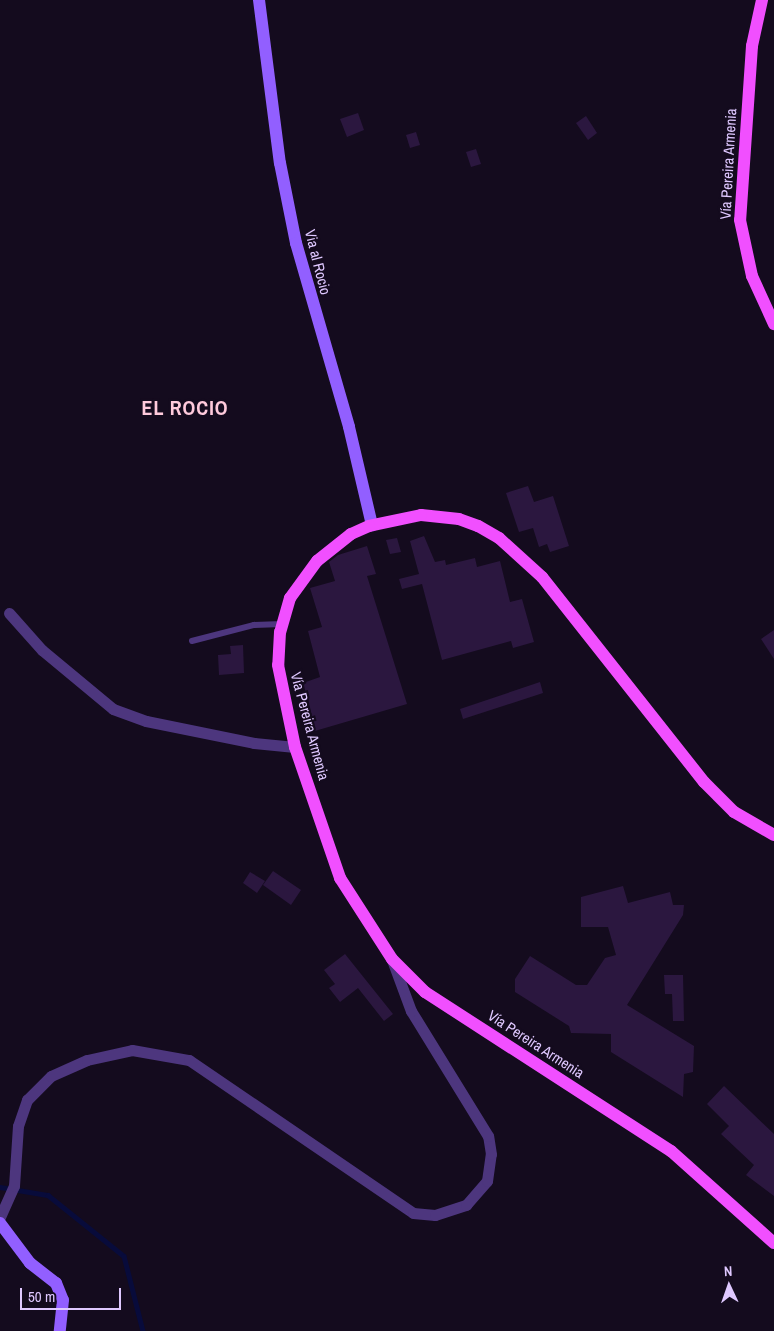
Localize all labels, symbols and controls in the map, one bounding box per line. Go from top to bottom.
street label: Vía Pereira Armenia [716,108,740,220]
street label: Via al Rocio [301,227,335,297]
district label: EL ROCIO [140,395,230,419]
street label: Vía Pereira Armenia [287,670,333,782]
street label: Vía Pereira Armenia [484,1006,588,1082]
north arrow [704,1261,754,1311]
text: N [724,1262,733,1280]
scale bar [22,1278,124,1310]
text: 50 m [28,1286,55,1307]

